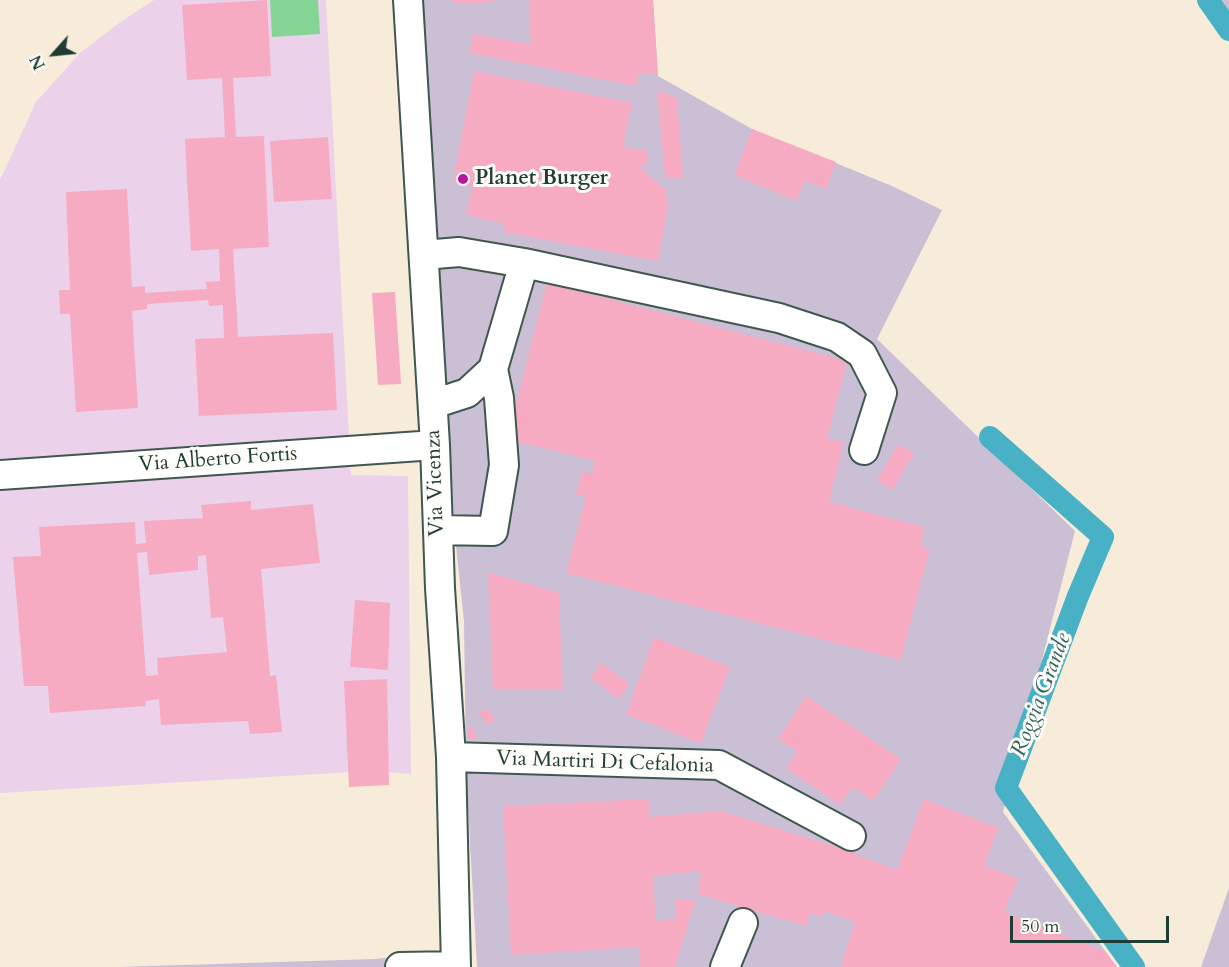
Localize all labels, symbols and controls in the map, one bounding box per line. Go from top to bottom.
north arrow [24,24,84,84]
text: N [25,51,51,73]
place label: Planet Burger [475,166,608,192]
marker: Planet Burger [456,172,470,186]
street label: Via Vicenza [422,429,450,537]
street label: Via Alberto Fortis [138,442,298,478]
water label: Roggia Grande [1006,630,1078,760]
street label: Via Martiri Di Cefalonia [496,747,714,779]
scale bar [1013,904,1172,942]
text: 50 m [1021,914,1060,939]

